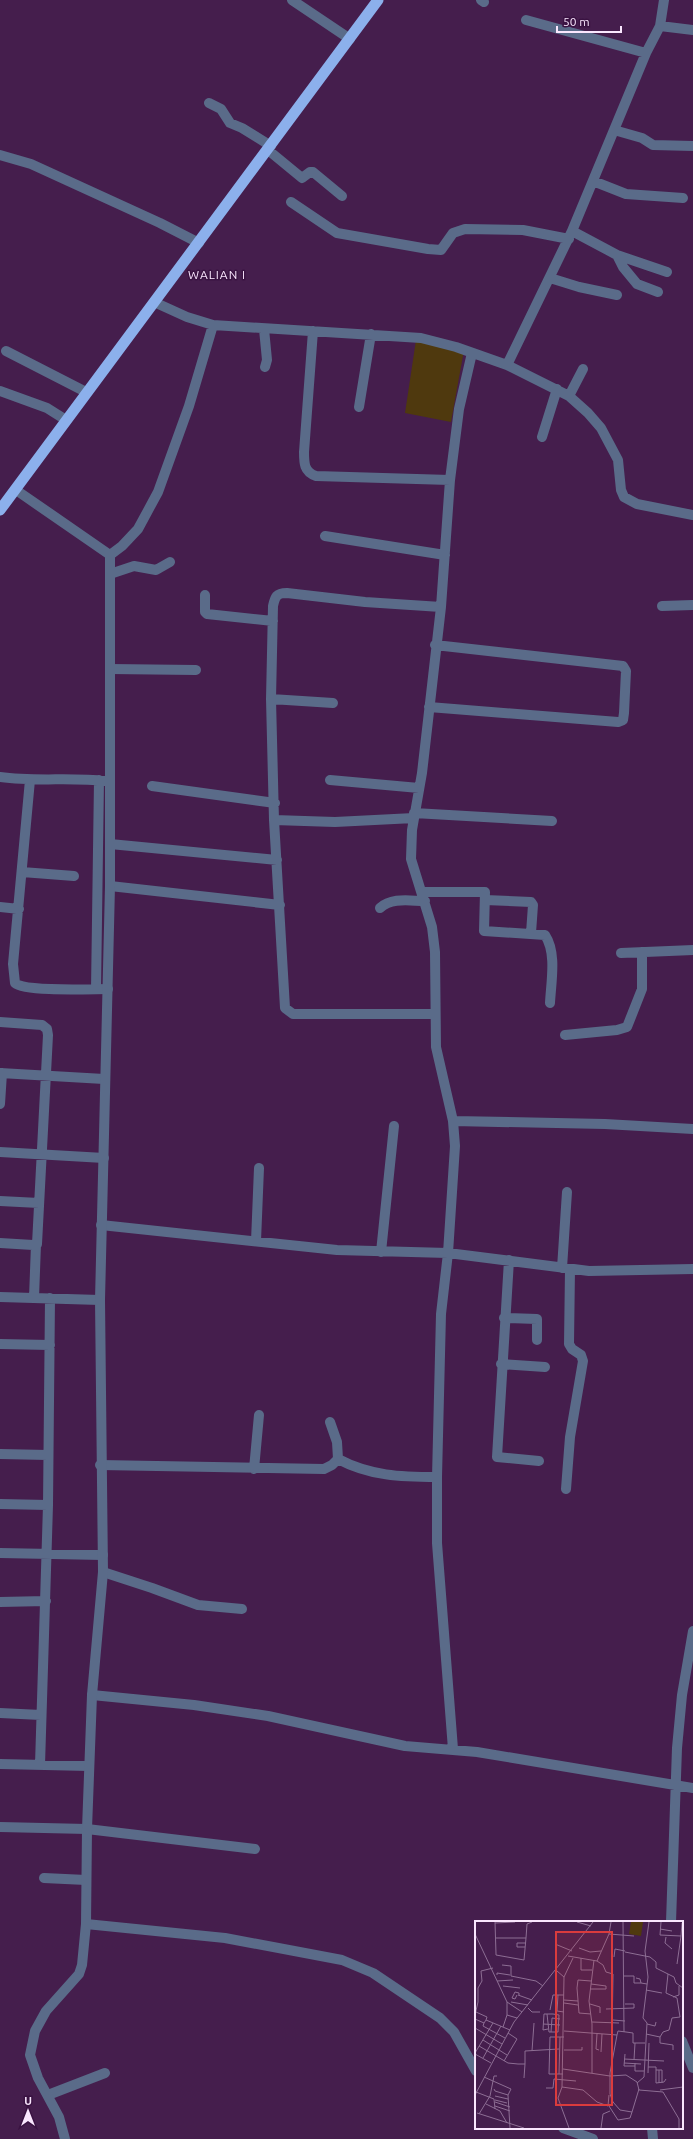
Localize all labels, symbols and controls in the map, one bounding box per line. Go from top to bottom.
scale bar [557,8,621,34]
text: 50 m [563,15,590,28]
district label: WALIAN I [188,268,246,281]
inset map [475,1921,683,2129]
north arrow [8,2091,48,2131]
text: U [24,2095,32,2107]

